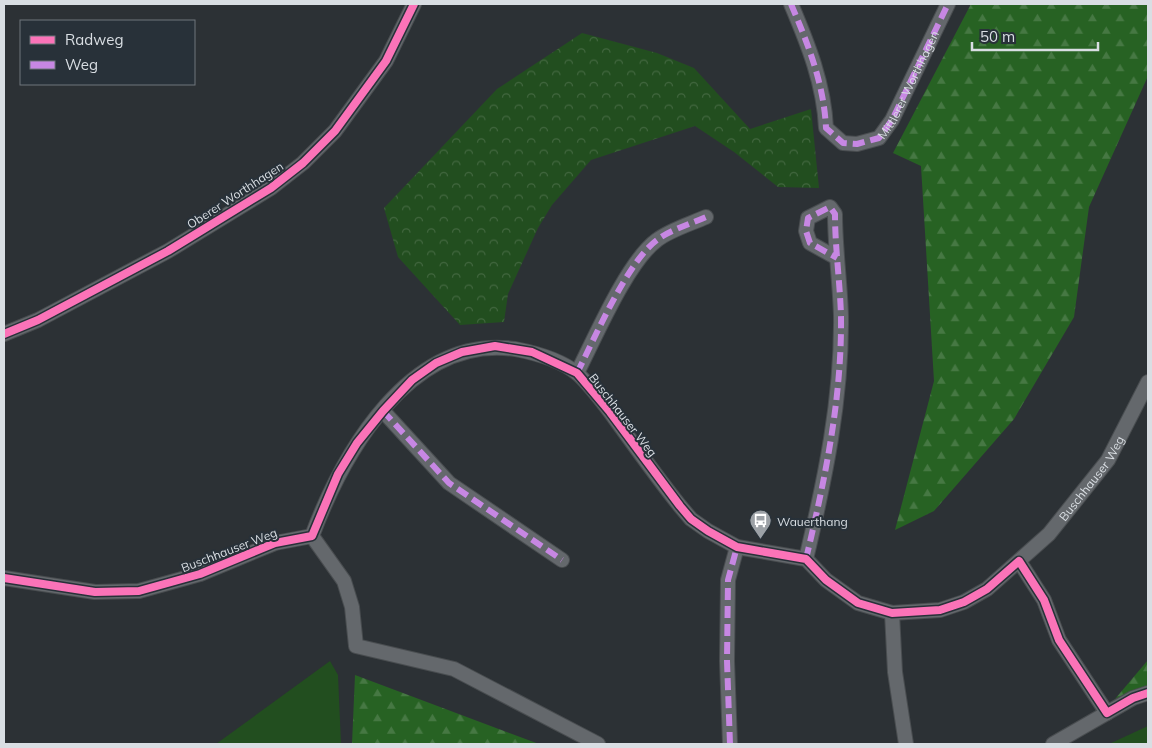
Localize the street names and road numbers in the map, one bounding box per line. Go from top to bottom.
street label: Mittlerer Worthhagen [874,28,942,141]
street label: Oberer Worthhagen [184,158,286,232]
street label: Buschhauser Weg [586,370,660,460]
street label: Buschhauser Weg [1055,433,1127,524]
street label: Buschhauser Weg [179,525,279,575]

